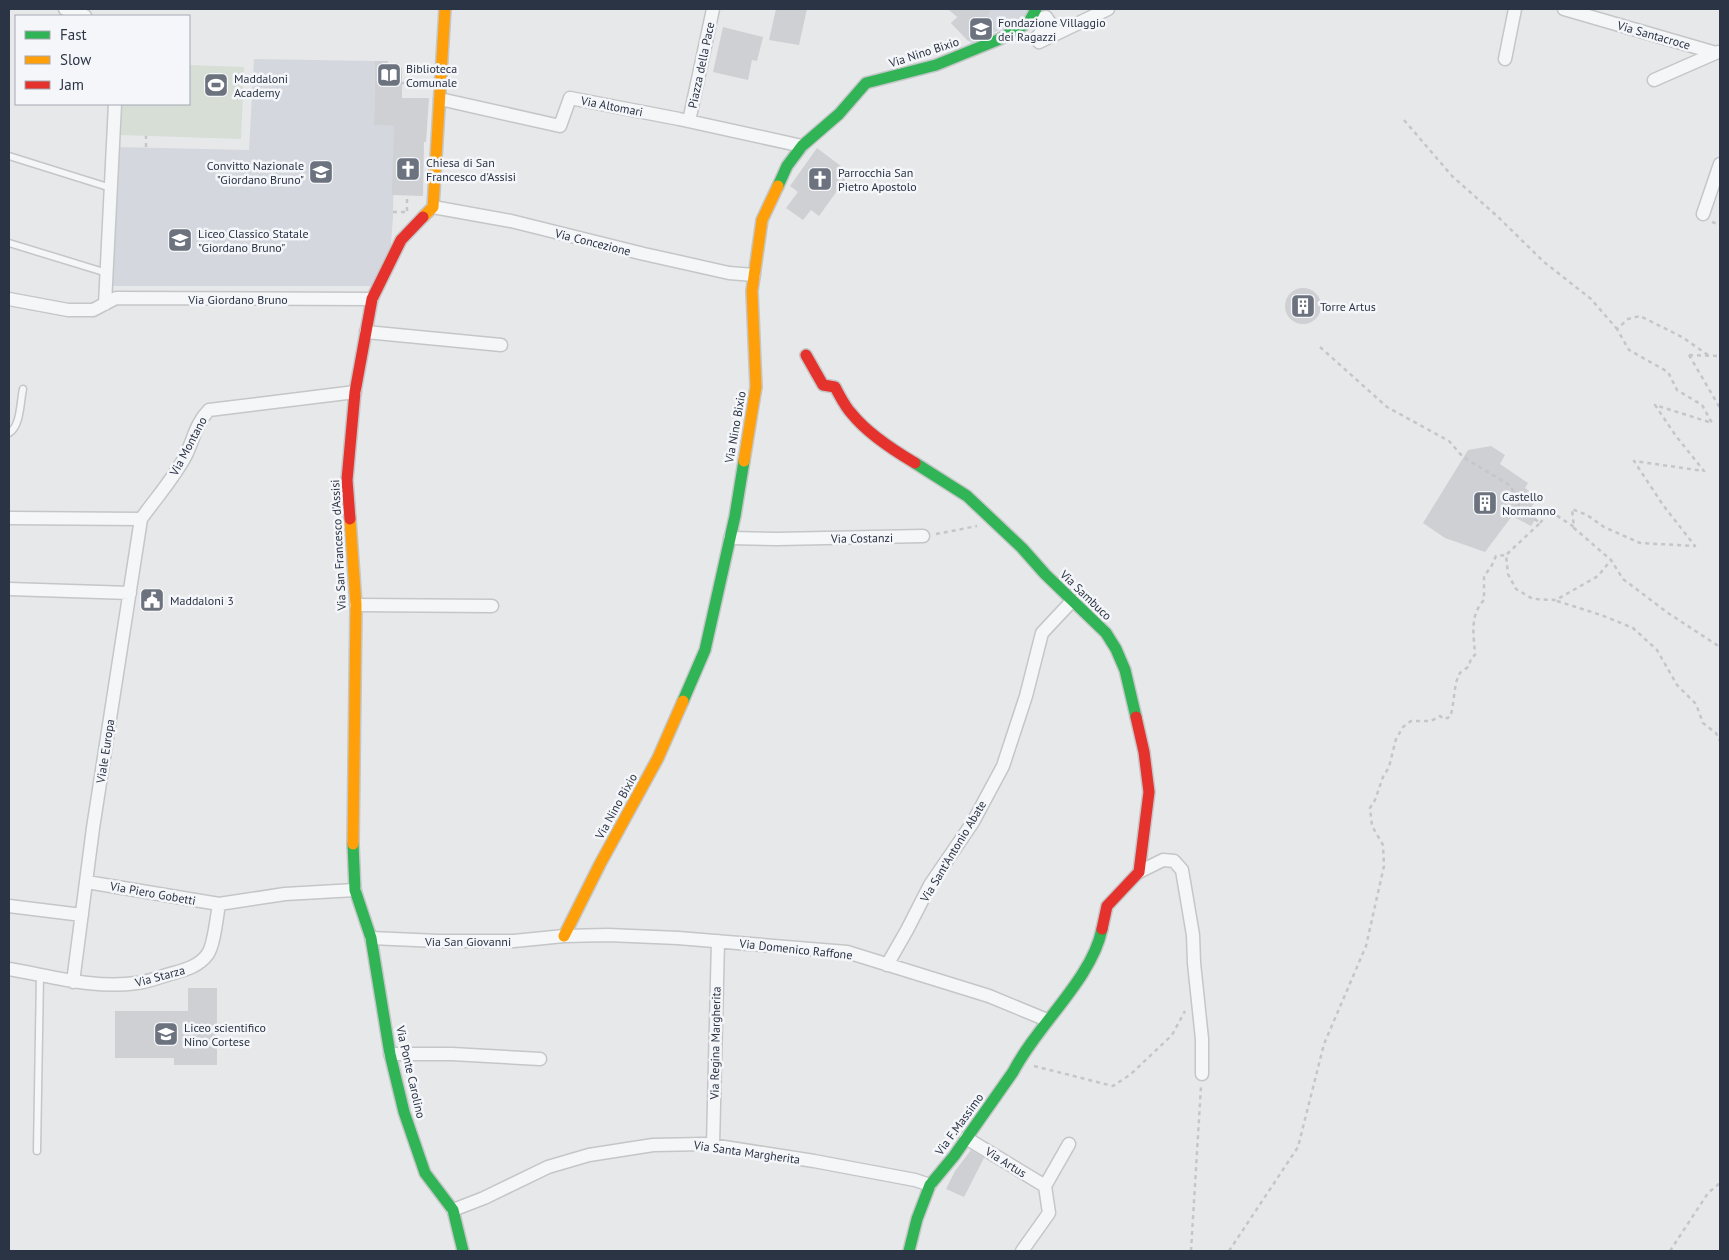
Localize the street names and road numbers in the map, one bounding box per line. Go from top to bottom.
street label: Via Santacroce [1615,17,1692,53]
street label: Piazza della Pace [685,20,717,110]
street label: Via Nino Bixio [886,34,961,71]
street label: Via Altomari [579,92,644,119]
street label: Via Concezione [553,225,632,259]
street label: Via Giordano Bruno [187,292,288,307]
street label: Via Nino Bixio [721,390,749,465]
street label: Via Montano [166,414,210,479]
street label: Via San Francesco d'Assisi [327,479,349,612]
street label: Via Costanzi [830,530,893,546]
street label: Via Sambuco [1056,566,1115,623]
street label: Viale Europa [92,718,117,785]
street label: Via Nino Bixio [591,771,640,842]
street label: Via Sant'Antonio Abate [916,798,989,905]
street label: Via Piero Gobetti [108,878,197,908]
street label: Via San Giovanni [424,934,511,949]
street label: Via Domenico Raffone [738,936,853,962]
street label: Via Starza [132,962,187,990]
street label: Via Regina Margherita [706,986,723,1101]
street label: Via Ponte Carolino [393,1023,429,1120]
street label: Via F.Massimo [931,1090,986,1159]
street label: Via Santa Margherita [692,1137,801,1167]
street label: Via Artus [982,1143,1029,1181]

